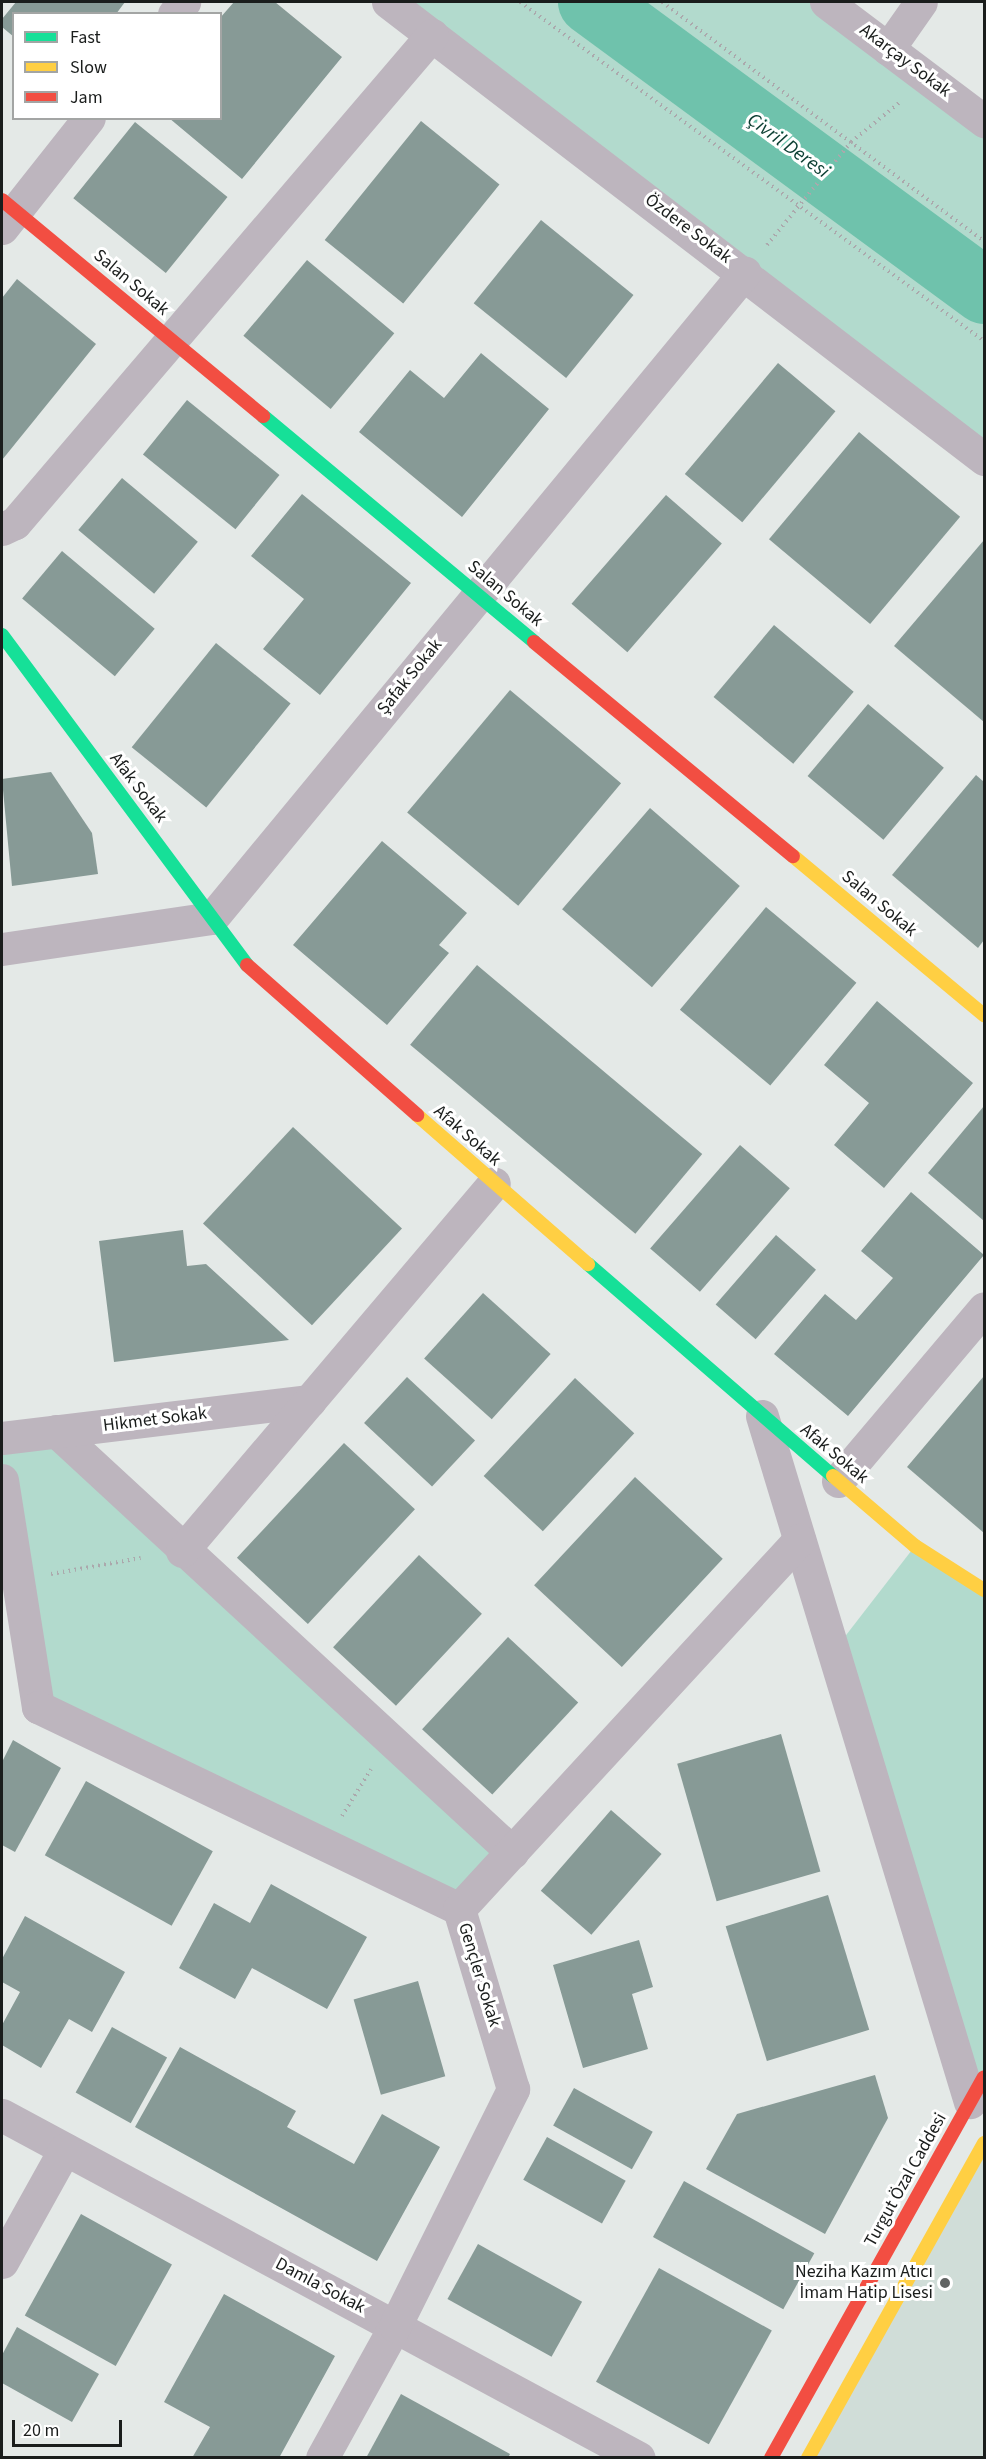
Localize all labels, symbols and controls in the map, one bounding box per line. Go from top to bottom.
legend [12,12,222,120]
street label: Akarçay Sokak [855,20,955,102]
text: Fast [70,25,101,50]
text: Slow [70,55,107,80]
text: Jam [70,85,103,110]
water label: Çivril Deresi [742,108,834,184]
street label: Özdere Sokak [640,189,736,269]
street label: Salan Sokak [89,245,173,321]
street label: Salan Sokak [463,556,547,632]
street label: Şafak Sokak [373,635,447,719]
street label: Afak Sokak [105,749,171,827]
street label: Salan Sokak [837,866,921,942]
street label: Afak Sokak [429,1101,505,1171]
street label: Hikmet Sokak [102,1403,208,1437]
street label: Afak Sokak [796,1419,872,1489]
street label: Gençler Sokak [453,1920,505,2030]
street label: Turgut Özal Caddesi [860,2109,952,2251]
street label: Damla Sokak [271,2253,369,2319]
place label: Neziha Kazım Atıcı İmam Hatip Lisesi [795,2262,933,2304]
marker: Neziha Kazım Atıcı İmam Hatip Lisesi [938,2276,952,2290]
scale bar [15,2408,124,2446]
text: 20 m [23,2418,59,2443]

